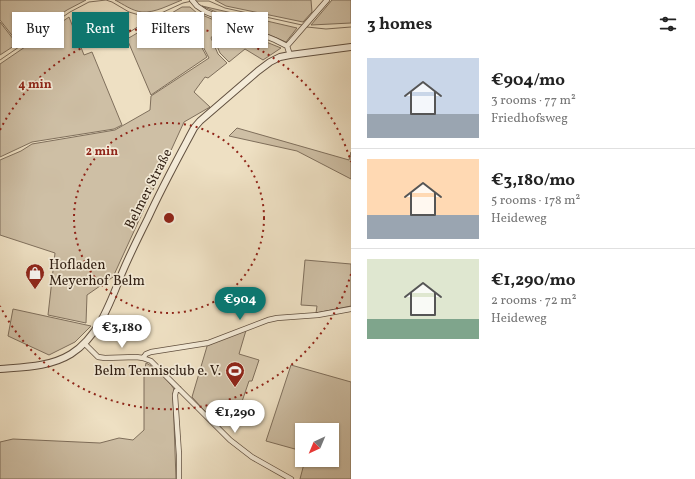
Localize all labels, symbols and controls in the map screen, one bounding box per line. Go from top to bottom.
chip: Buy [12,12,64,48]
chip: Rent [72,12,129,48]
chip: Filters [137,12,204,48]
chip: New [212,12,268,48]
text: 3 homes [367,13,432,36]
icon: filters [657,13,679,35]
text: €904/mo [491,69,565,92]
icon: home [399,74,447,122]
text: 4 min [18,77,52,93]
text: 3 rooms · 77 m² [491,92,576,110]
text: Friedhofsweg [491,110,568,128]
text: 2 min [86,144,118,160]
street label: Belmer Straße [121,145,178,232]
text: €3,180/mo [491,169,575,192]
icon: home [399,175,447,223]
text: 5 rooms · 178 m² [491,192,580,210]
text: Heideweg [491,210,547,228]
centre of rings [162,211,176,225]
place label: Hofladen Meyerhof Belm [49,256,145,291]
shop icon: Hofladen Meyerhof Belm [24,262,46,290]
text: €1,290/mo [491,269,575,292]
icon: home [399,275,447,323]
pin: €904 [216,287,264,321]
text: €904 [224,291,256,309]
text: 2 rooms · 72 m² [491,292,577,310]
text: Heideweg [491,310,547,328]
pin: €3,180 [89,315,155,349]
text: €3,180 [102,319,142,337]
sports icon: Belm Tennisclub e. V. [224,360,246,388]
place label: Belm Tennisclub e. V. [94,362,221,381]
pin: €1,290 [202,400,268,434]
text: €1,290 [215,404,255,422]
north arrow [295,423,339,467]
map controls [295,423,339,467]

